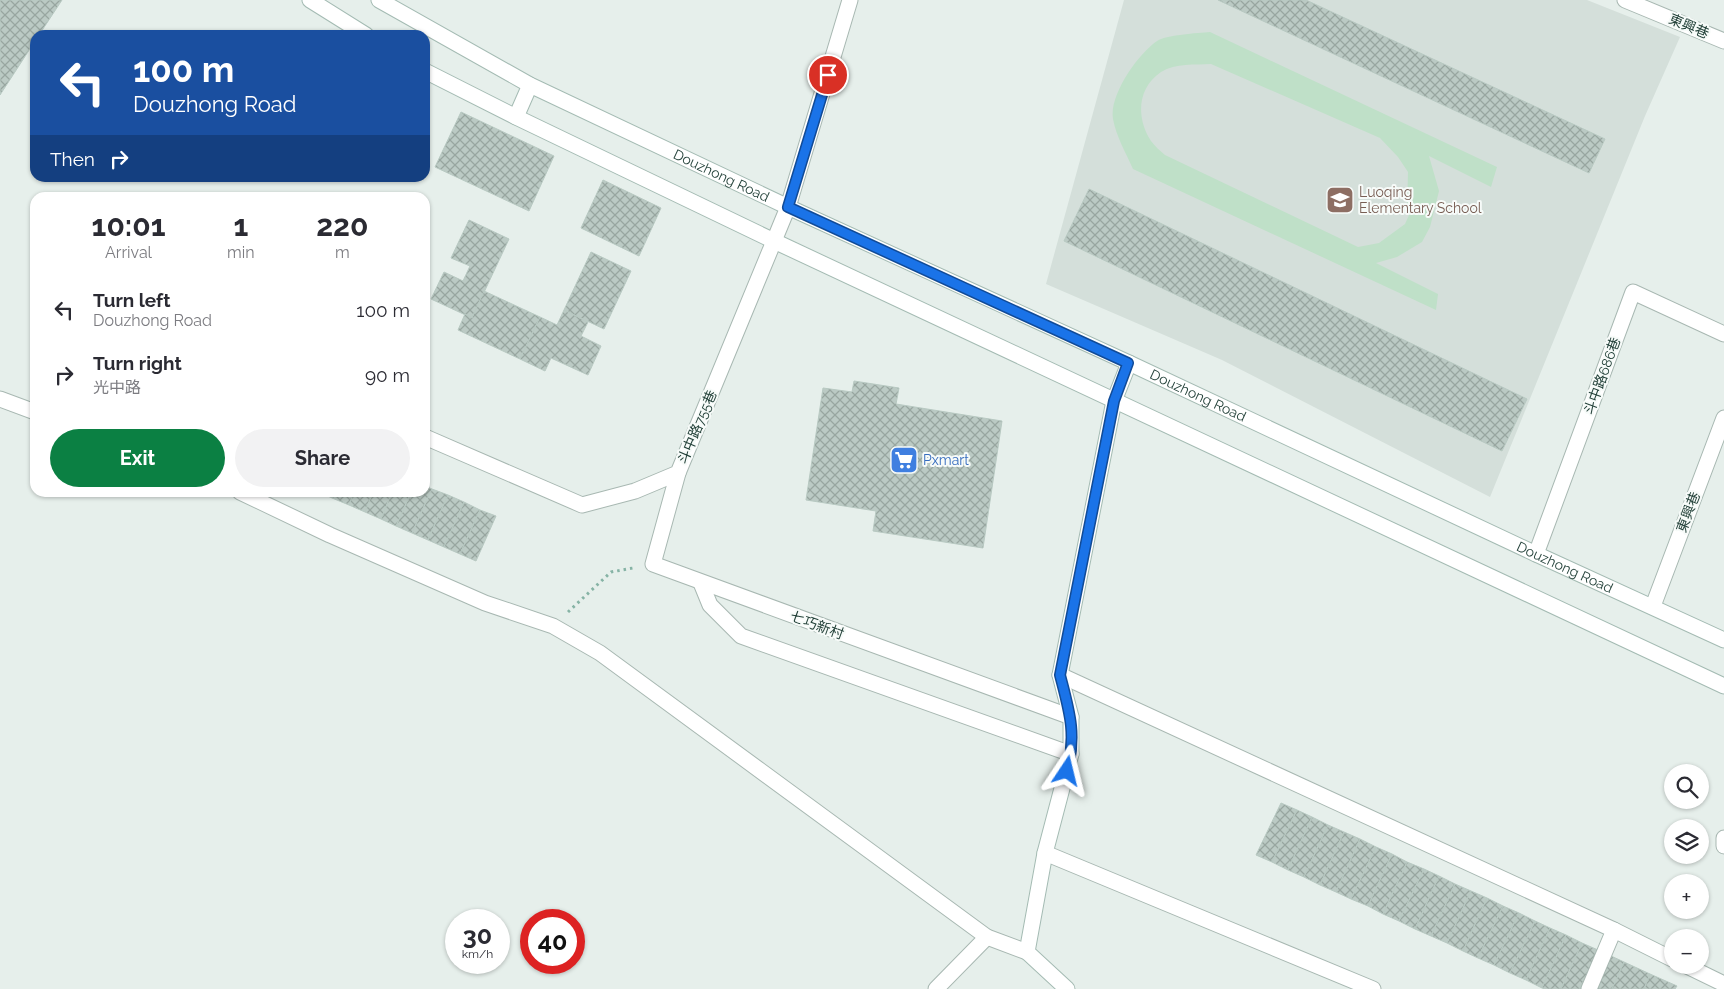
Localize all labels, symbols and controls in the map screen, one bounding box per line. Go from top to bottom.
street label: 東興巷 [1667,10,1711,42]
text: 100 m [133,49,234,90]
icon: left [50,50,115,115]
pin [807,54,849,96]
icon: arrive [814,61,842,89]
text: Douzhong Road [133,91,296,117]
icon: right [105,145,133,173]
street label: Douzhong Road [671,146,772,205]
text: Then [50,148,95,170]
place label: Luoqing Elementary School [1359,184,1482,216]
school or university icon: Luoqing Elementary School [1325,185,1355,215]
text: 10:01 [92,208,165,243]
text: 1 [233,208,248,243]
text: 220 [316,208,368,243]
text: Arrival [105,243,152,262]
text: min [227,243,255,262]
text: m [335,243,350,262]
text: Turn left [93,289,170,311]
icon: left [50,296,78,324]
text: 100 m [356,299,410,321]
text: Douzhong Road [93,311,212,330]
street label: 斗中路686巷 [1581,335,1623,417]
text: Turn right [93,352,182,374]
icon: right [50,361,78,389]
text: 90 m [365,364,410,386]
street label: Douzhong Road [1148,366,1249,425]
text: 光中路 [93,378,141,397]
street label: 斗中路755巷 [674,388,720,466]
button: Exit [50,429,225,487]
button: Share [235,429,410,487]
supermarket icon: Pxmart [889,445,919,475]
place label: Pxmart [923,452,969,468]
street label: 東興巷 [1673,490,1703,534]
street label: Douzhong Road [1514,538,1616,596]
street label: 七巧新村 [788,608,846,642]
position arrow [1040,744,1092,796]
map controls [1664,764,1709,974]
button: search [1664,764,1709,809]
button: layers [1664,819,1709,864]
button: + [1664,874,1709,919]
speed limit sign: 40 [520,909,585,974]
text: 30 [463,920,492,950]
button: − [1664,929,1709,974]
text: km/h [462,947,493,961]

